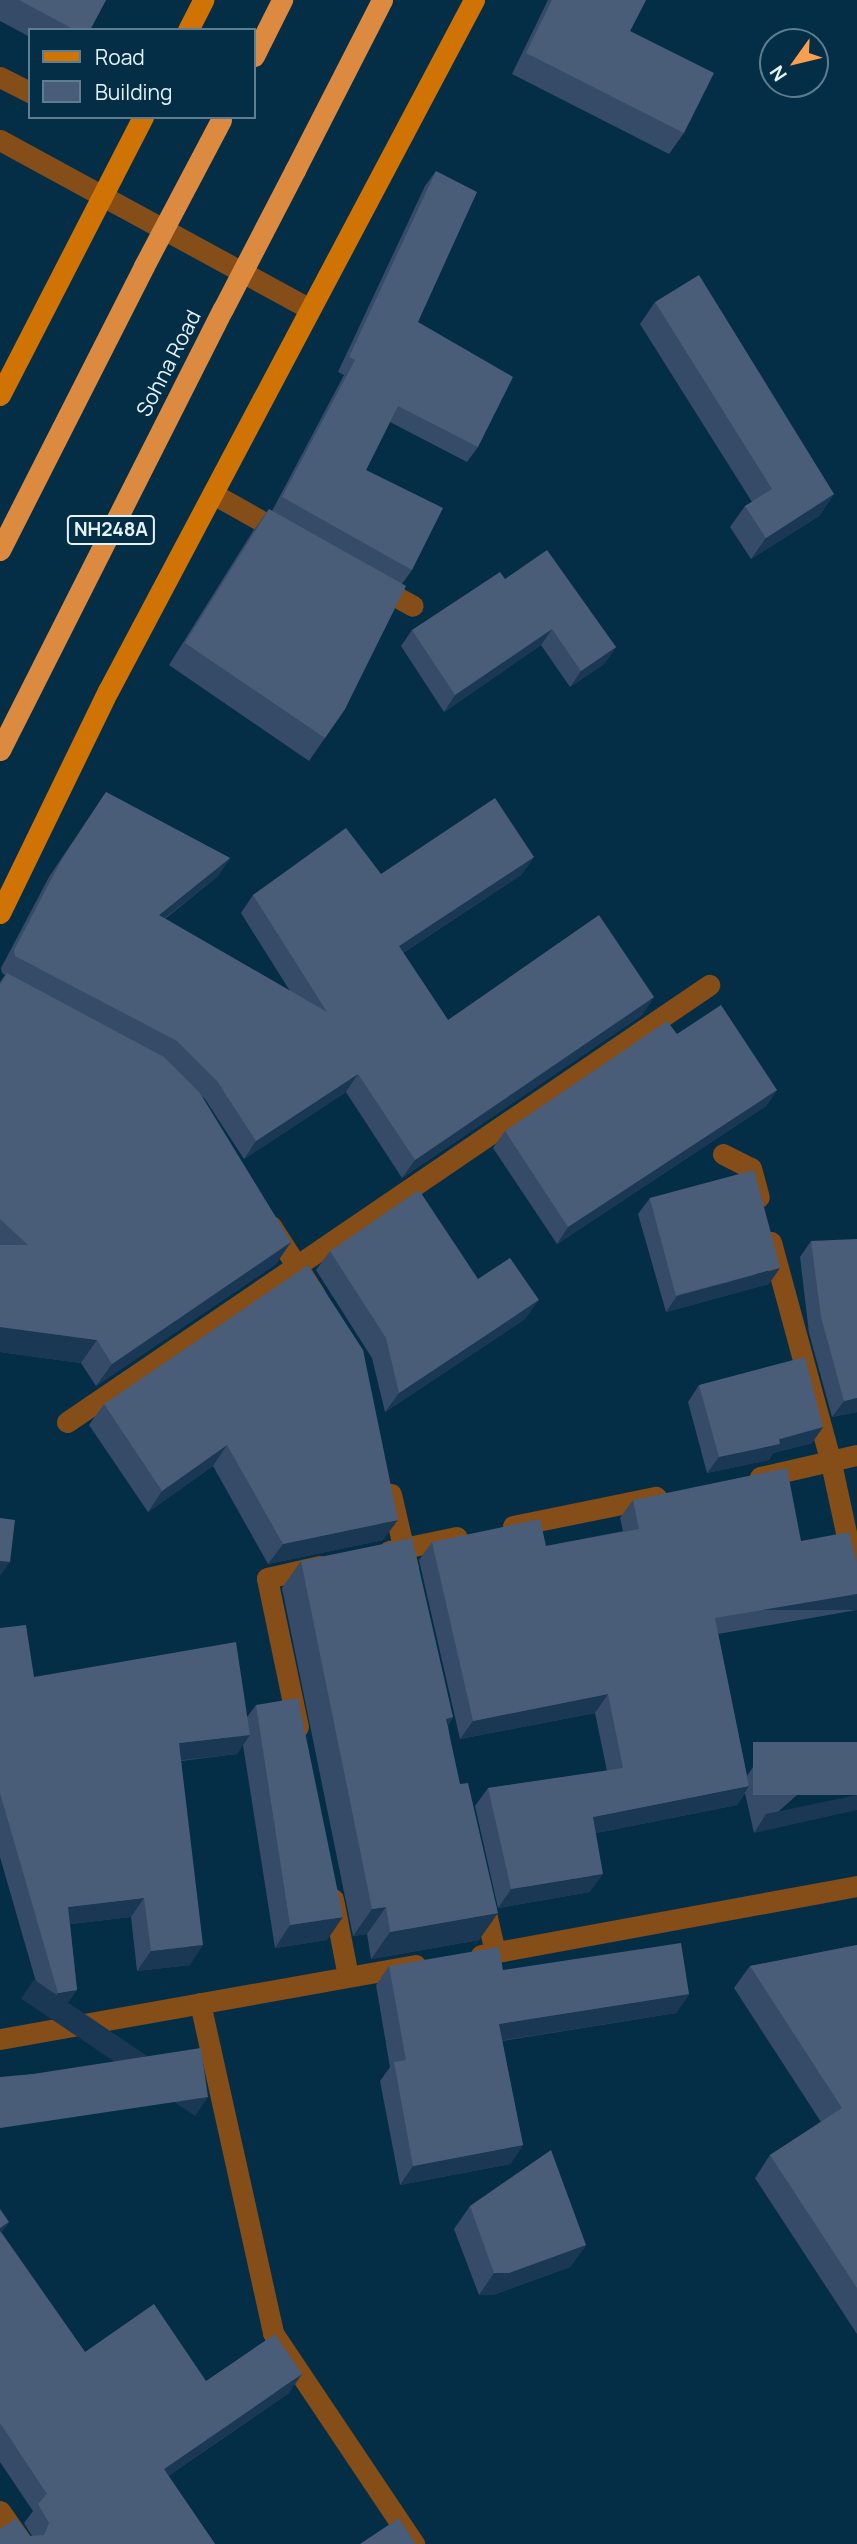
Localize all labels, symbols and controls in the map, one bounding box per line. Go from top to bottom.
legend [28,28,256,119]
north arrow [759,28,829,98]
text: Road [95,43,145,71]
text: N [764,61,793,87]
text: Building [95,78,172,106]
street label: Sohna Road [130,306,206,420]
road number: NH248A [66,514,156,545]

